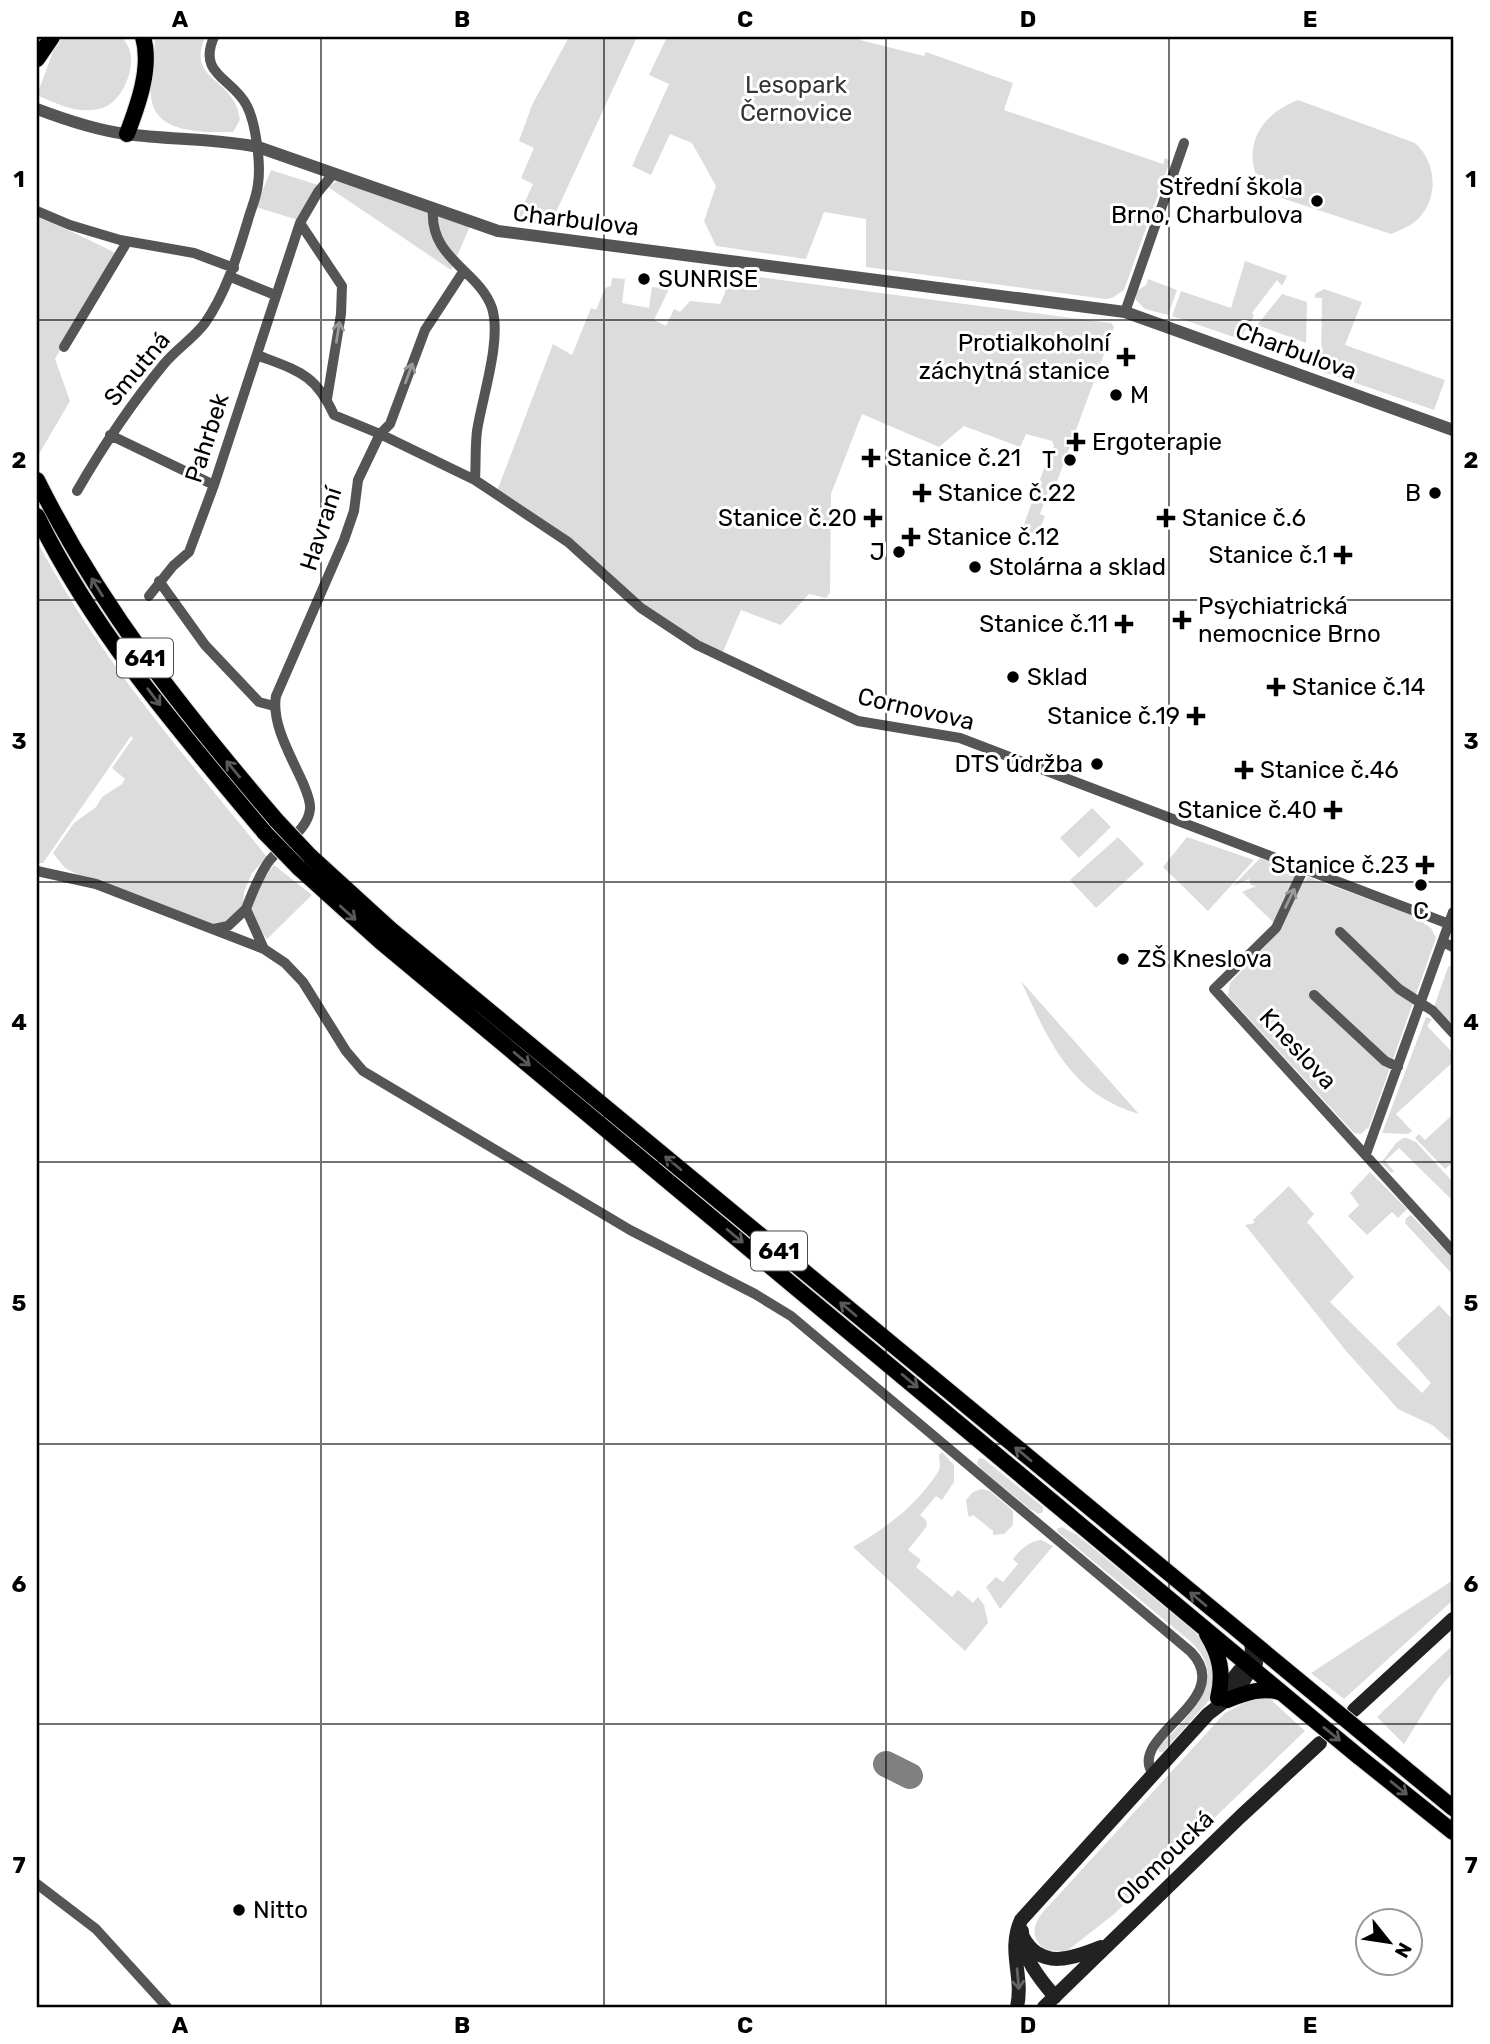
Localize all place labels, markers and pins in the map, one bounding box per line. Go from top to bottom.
place label: Střední škola Brno, Charbulova [1111,173,1303,229]
marker: Střední škola Brno, Charbulova [1309,193,1325,209]
place label: SUNRISE [658,265,758,293]
marker: SUNRISE [636,271,652,287]
place label: Protialkoholní záchytná stanice [919,329,1111,385]
marker: Protialkoholní záchytná stanice [1116,347,1136,367]
place label: M [1130,381,1149,409]
marker: M [1108,387,1124,403]
place label: Ergoterapie [1092,428,1222,456]
marker: Ergoterapie [1066,432,1086,452]
place label: Stanice č.21 [887,444,1021,472]
place label: T [1042,446,1056,474]
marker: Stanice č.21 [861,448,881,468]
marker: T [1062,452,1078,468]
place label: Stanice č.22 [938,479,1076,507]
place label: B [1405,479,1421,507]
marker: Stanice č.22 [912,483,932,503]
marker: B [1427,485,1443,501]
place label: Stanice č.20 [718,504,857,532]
place label: Stanice č.6 [1182,504,1306,532]
marker: Stanice č.20 [863,508,883,528]
marker: Stanice č.6 [1156,508,1176,528]
place label: Stanice č.12 [927,523,1060,551]
marker: Stanice č.12 [901,527,921,547]
place label: J [870,538,885,566]
place label: Stanice č.1 [1209,541,1327,569]
marker: J [891,544,907,560]
marker: Stanice č.1 [1333,545,1353,565]
place label: Stolárna a sklad [989,553,1166,581]
marker: Stolárna a sklad [967,559,983,575]
place label: Psychiatrická nemocnice Brno [1198,592,1381,648]
place label: Stanice č.11 [979,610,1108,638]
marker: Psychiatrická nemocnice Brno [1172,610,1192,630]
marker: Stanice č.11 [1114,614,1134,634]
place label: Sklad [1027,663,1088,691]
marker: Sklad [1005,669,1021,685]
place label: Stanice č.14 [1292,673,1425,701]
marker: Stanice č.14 [1266,677,1286,697]
place label: Stanice č.19 [1047,702,1180,730]
marker: Stanice č.19 [1186,706,1206,726]
place label: DTS údržba [955,750,1083,778]
marker: DTS údržba [1089,756,1105,772]
place label: Stanice č.46 [1260,756,1399,784]
marker: Stanice č.46 [1234,760,1254,780]
place label: Stanice č.40 [1177,796,1317,824]
marker: Stanice č.40 [1323,800,1343,820]
place label: Stanice č.23 [1271,851,1409,879]
marker: Stanice č.23 [1415,855,1435,875]
marker: C [1413,877,1429,893]
place label: C [1413,897,1429,925]
place label: ZŠ Kneslova [1137,945,1272,973]
marker: ZŠ Kneslova [1115,951,1131,967]
place label: Nitto [253,1896,308,1924]
marker: Nitto [231,1902,247,1918]

